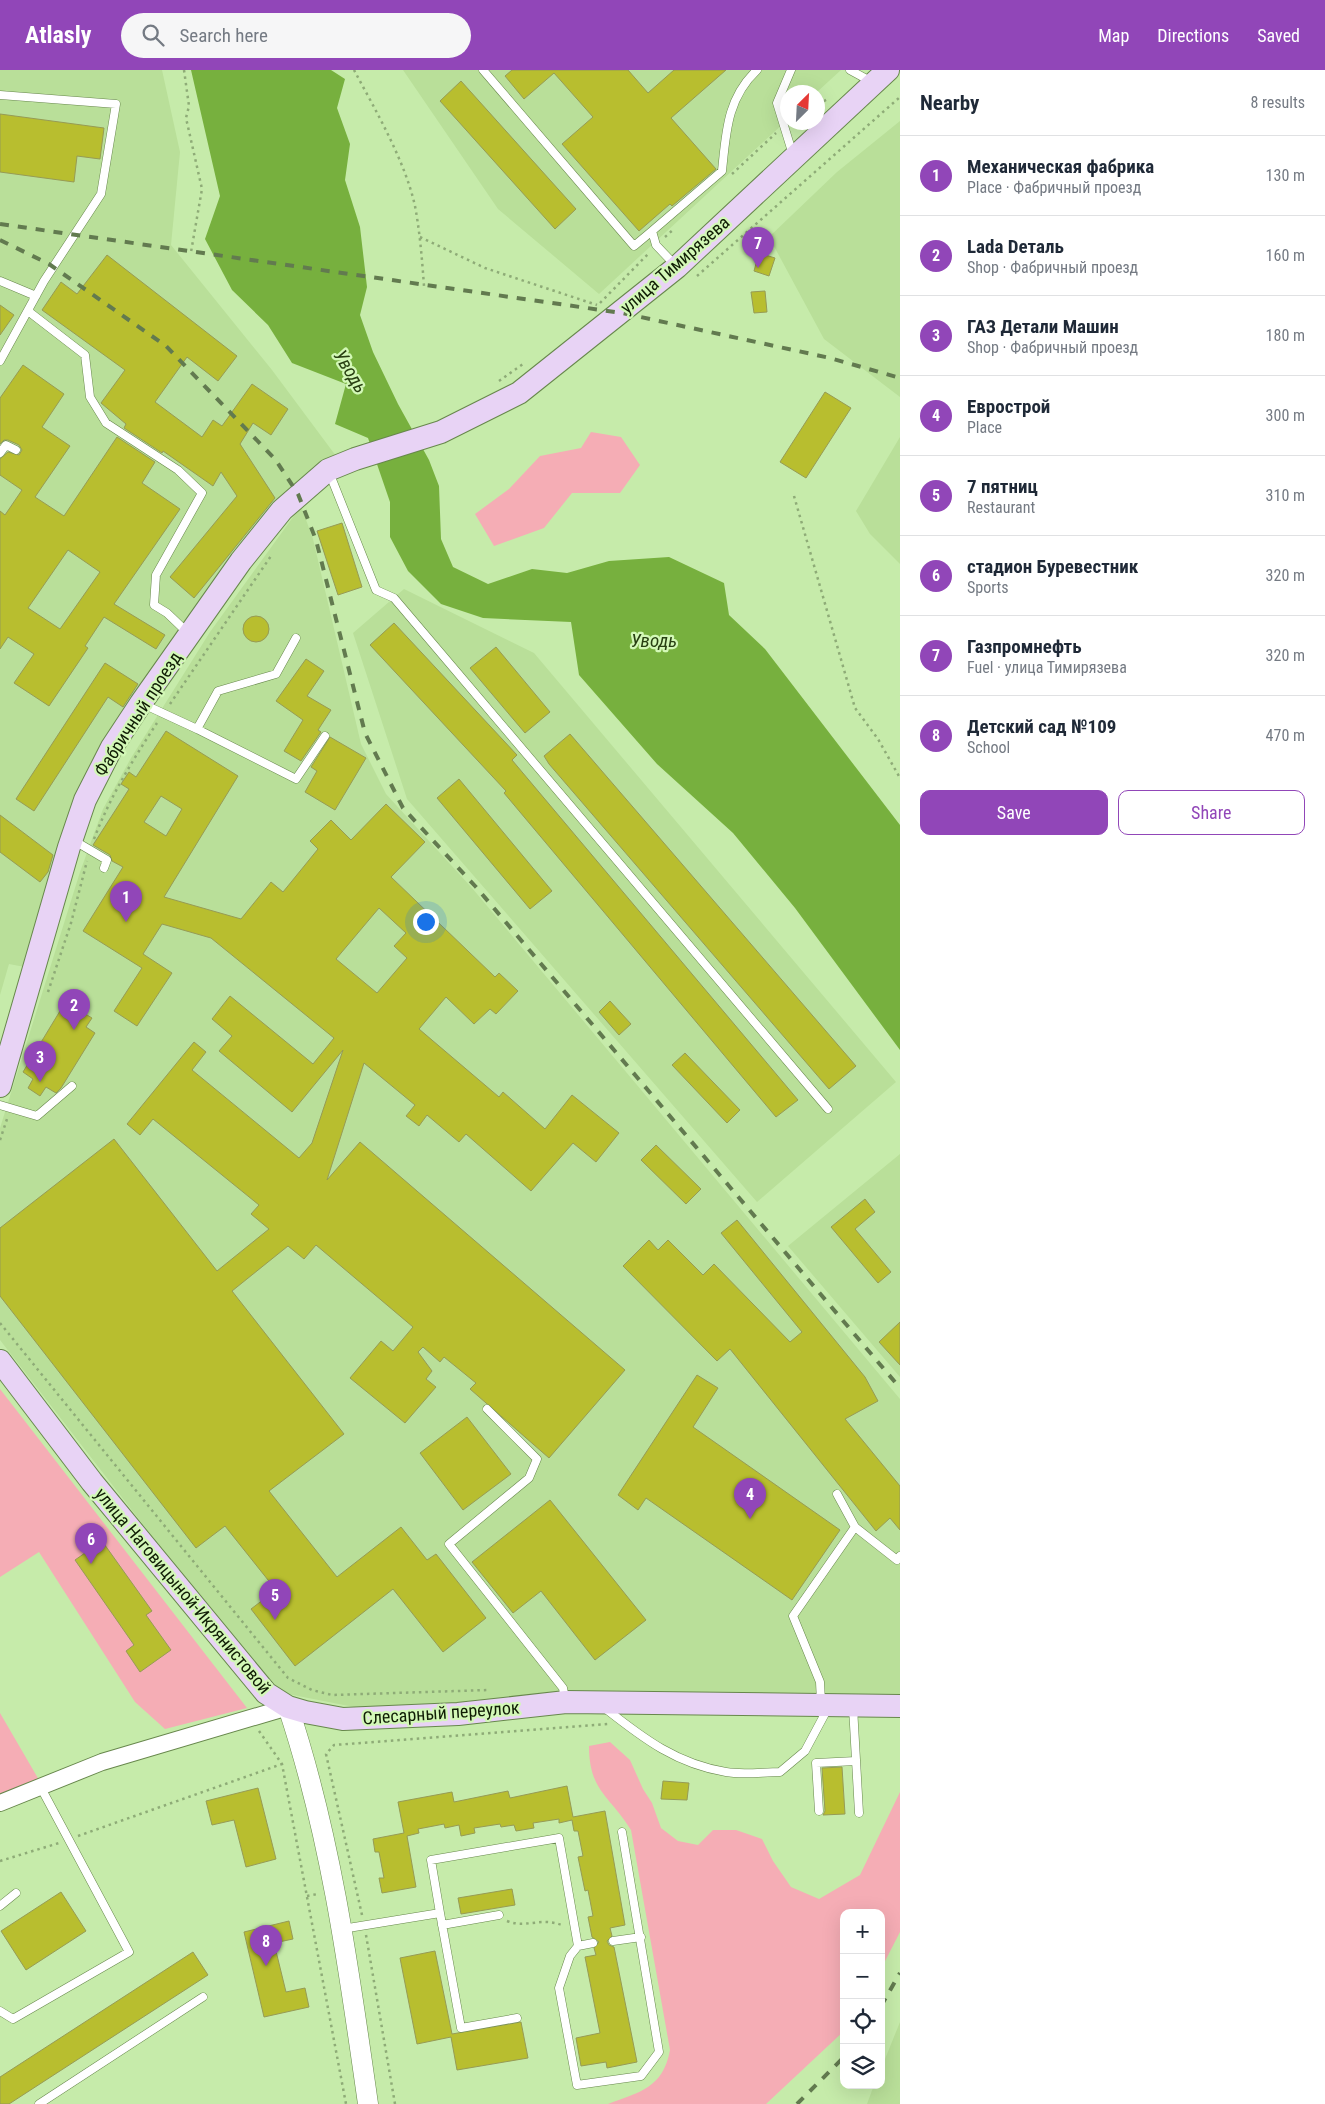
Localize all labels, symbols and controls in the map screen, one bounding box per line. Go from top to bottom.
search box [121,13,471,58]
text: Atlasly [25,21,91,49]
icon: search [139,21,167,49]
text: Search here [179,24,268,47]
text: Map [1098,25,1129,46]
text: Directions [1157,25,1229,46]
text: Saved [1257,25,1300,46]
north arrow [780,85,825,130]
text: Nearby [920,91,979,115]
text: 8 results [1250,93,1305,112]
text: Механическая фабрика [967,155,1154,178]
text: 1 [932,166,940,185]
text: 130 m [1266,166,1305,185]
text: Place · Фабричный проезд [967,178,1141,197]
street label: улица Тимирязева [616,212,733,318]
pin: 7 [742,227,774,268]
text: Lada Dеталь [967,235,1064,258]
text: 2 [932,246,940,265]
text: 160 m [1266,246,1305,265]
text: Shop · Фабричный проезд [967,258,1138,277]
text: ГАЗ Детали Машин [967,315,1119,338]
text: 3 [932,326,940,345]
text: 180 m [1266,326,1305,345]
text: Shop · Фабричный проезд [967,338,1138,357]
water label: Уводь [329,345,372,397]
text: Еврострой [967,395,1050,418]
text: 4 [932,406,940,425]
text: 300 m [1266,406,1305,425]
text: Place [967,418,1002,437]
text: 7 пятниц [967,475,1038,498]
text: 5 [932,486,940,505]
text: 310 m [1266,486,1305,505]
text: Restaurant [967,498,1035,517]
text: стадион Буревестник [967,555,1138,578]
text: 6 [932,566,940,585]
text: 320 m [1266,566,1305,585]
text: Sports [967,578,1009,597]
water label: Уводь [631,629,677,652]
text: Газпромнефть [967,635,1082,658]
text: 7 [932,646,940,665]
text: 320 m [1266,646,1305,665]
street label: Фабричный проезд [90,647,186,780]
text: Fuel · улица Тимирязева [967,658,1127,677]
text: Детский сад №109 [967,715,1116,738]
text: 8 [932,726,940,745]
text: 470 m [1266,726,1305,745]
text: School [967,738,1010,757]
button: Save [920,790,1108,835]
button: Share [1118,790,1305,835]
pin: 1 [110,881,142,922]
your location [413,909,439,935]
pin: 2 [58,989,90,1030]
pin: 3 [24,1041,56,1082]
pin: 4 [734,1478,766,1519]
street label: улица Наговицыной-Икрянистовой [91,1483,276,1698]
pin: 6 [75,1523,107,1564]
pin: 5 [259,1579,291,1620]
street label: Слесарный переулок [362,1697,520,1728]
map controls [840,1909,885,2089]
button: + [840,1909,885,1954]
pin: 8 [250,1925,282,1966]
button: − [840,1954,885,1999]
button: locate [840,1999,885,2044]
button: layers [840,2044,885,2089]

